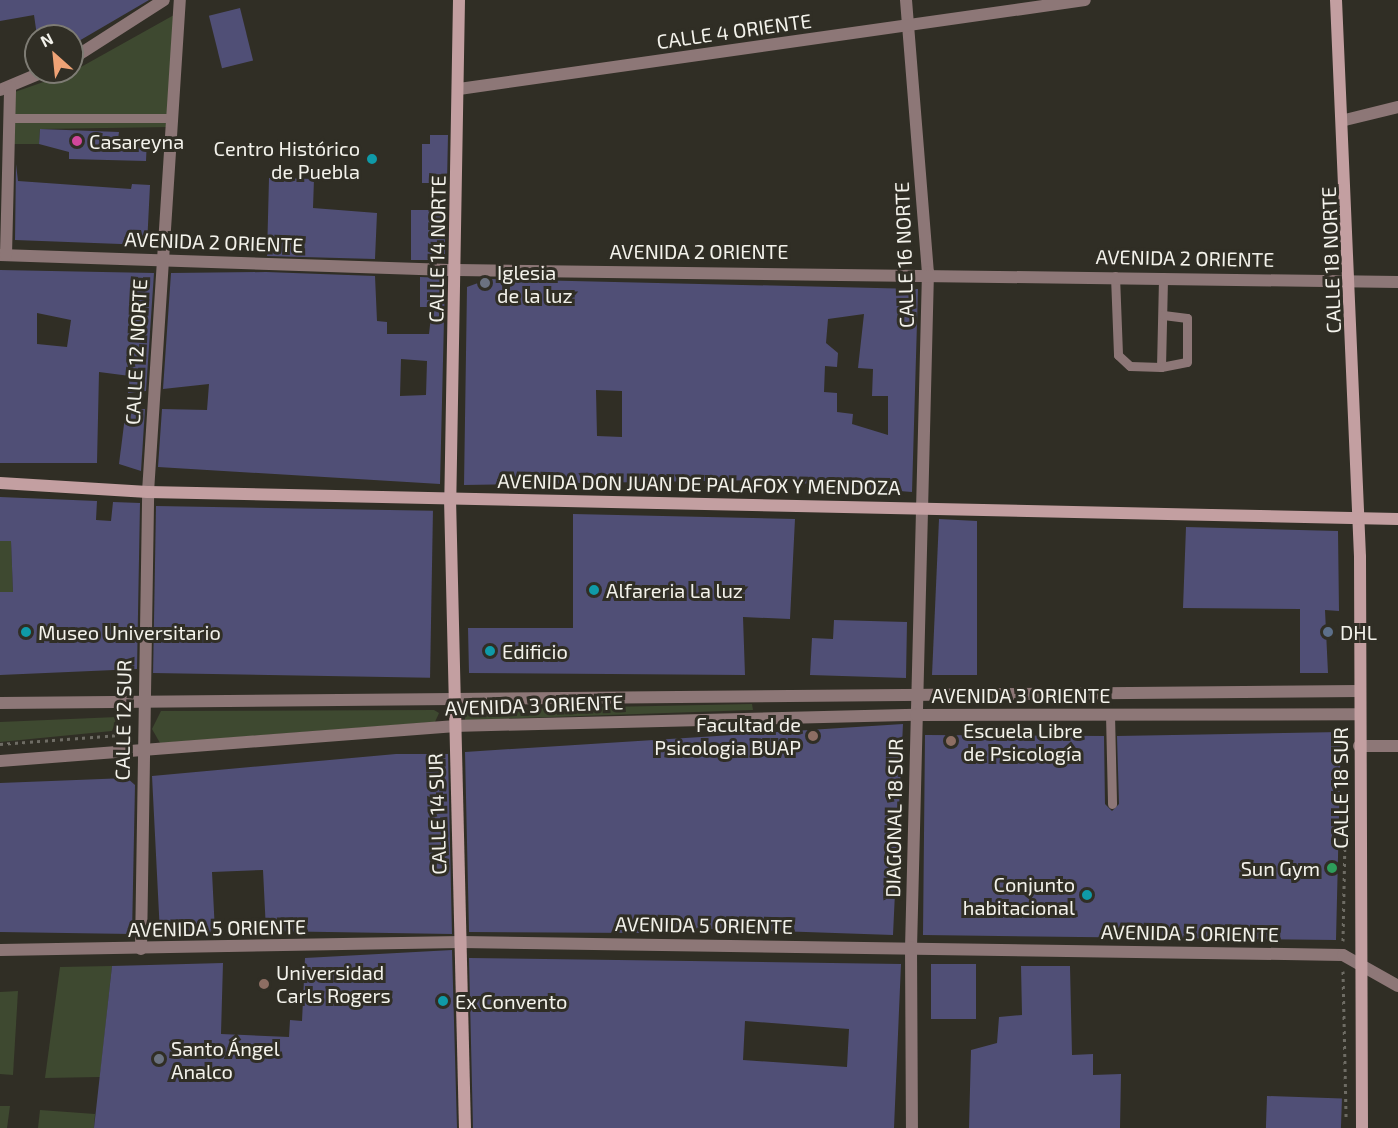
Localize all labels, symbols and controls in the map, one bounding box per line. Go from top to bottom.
street label: CALLE 4 ORIENTE [655,8,813,54]
north arrow [24,24,84,84]
text: N [37,28,56,50]
place label: Casareyna [89,129,184,153]
marker: Casareyna [70,134,84,148]
place label: Centro Histórico de Puebla [214,136,360,183]
marker: Centro Histórico de Puebla [365,152,379,166]
street label: CALLE 14 NORTE [424,175,450,323]
street label: CALLE 16 NORTE [889,181,919,329]
street label: CALLE 18 NORTE [1316,186,1346,334]
street label: AVENIDA 2 ORIENTE [124,227,304,257]
street label: AVENIDA 2 ORIENTE [609,239,789,263]
street label: AVENIDA 2 ORIENTE [1095,244,1275,272]
place label: Iglesia de la luz [497,260,573,307]
marker: Iglesia de la luz [478,276,492,290]
street label: CALLE 12 NORTE [120,278,152,426]
street label: AVENIDA DON JUAN DE PALAFOX Y MENDOZA [496,468,902,500]
place label: Alfareria La luz [606,578,743,602]
marker: Alfareria La luz [587,583,601,597]
place label: Museo Universitario [38,620,221,644]
place label: DHL [1340,620,1377,644]
marker: Museo Universitario [19,625,33,639]
marker: DHL [1321,625,1335,639]
place label: Edificio [502,639,568,663]
marker: Edificio [483,644,497,658]
street label: CALLE 12 SUR [110,659,136,781]
street label: AVENIDA 3 ORIENTE [931,683,1111,707]
street label: AVENIDA 3 ORIENTE [444,690,624,720]
place label: Facultad de Psicologia BUAP [654,712,801,759]
place label: Escuela Libre de Psicología [963,718,1083,765]
street label: CALLE 18 SUR [1328,727,1352,849]
marker: Facultad de Psicologia BUAP [806,729,820,743]
marker: Escuela Libre de Psicología [944,734,958,748]
street label: DIAGONAL 18 SUR [881,738,907,898]
street label: CALLE 14 SUR [423,753,451,875]
place label: Sun Gym [1241,856,1320,880]
marker: Sun Gym [1325,861,1339,875]
place label: Conjunto habitacional [963,872,1075,919]
marker: Conjunto habitacional [1080,888,1094,902]
street label: AVENIDA 5 ORIENTE [614,911,794,939]
street label: AVENIDA 5 ORIENTE [127,914,307,942]
street label: AVENIDA 5 ORIENTE [1100,919,1280,947]
place label: Universidad Carls Rogers [276,960,391,1007]
marker: Universidad Carls Rogers [257,977,271,991]
place label: Ex Convento [455,989,567,1013]
marker: Ex Convento [436,994,450,1008]
place label: Santo Ángel Analco [171,1036,280,1083]
marker: Santo Ángel Analco [152,1052,166,1066]

